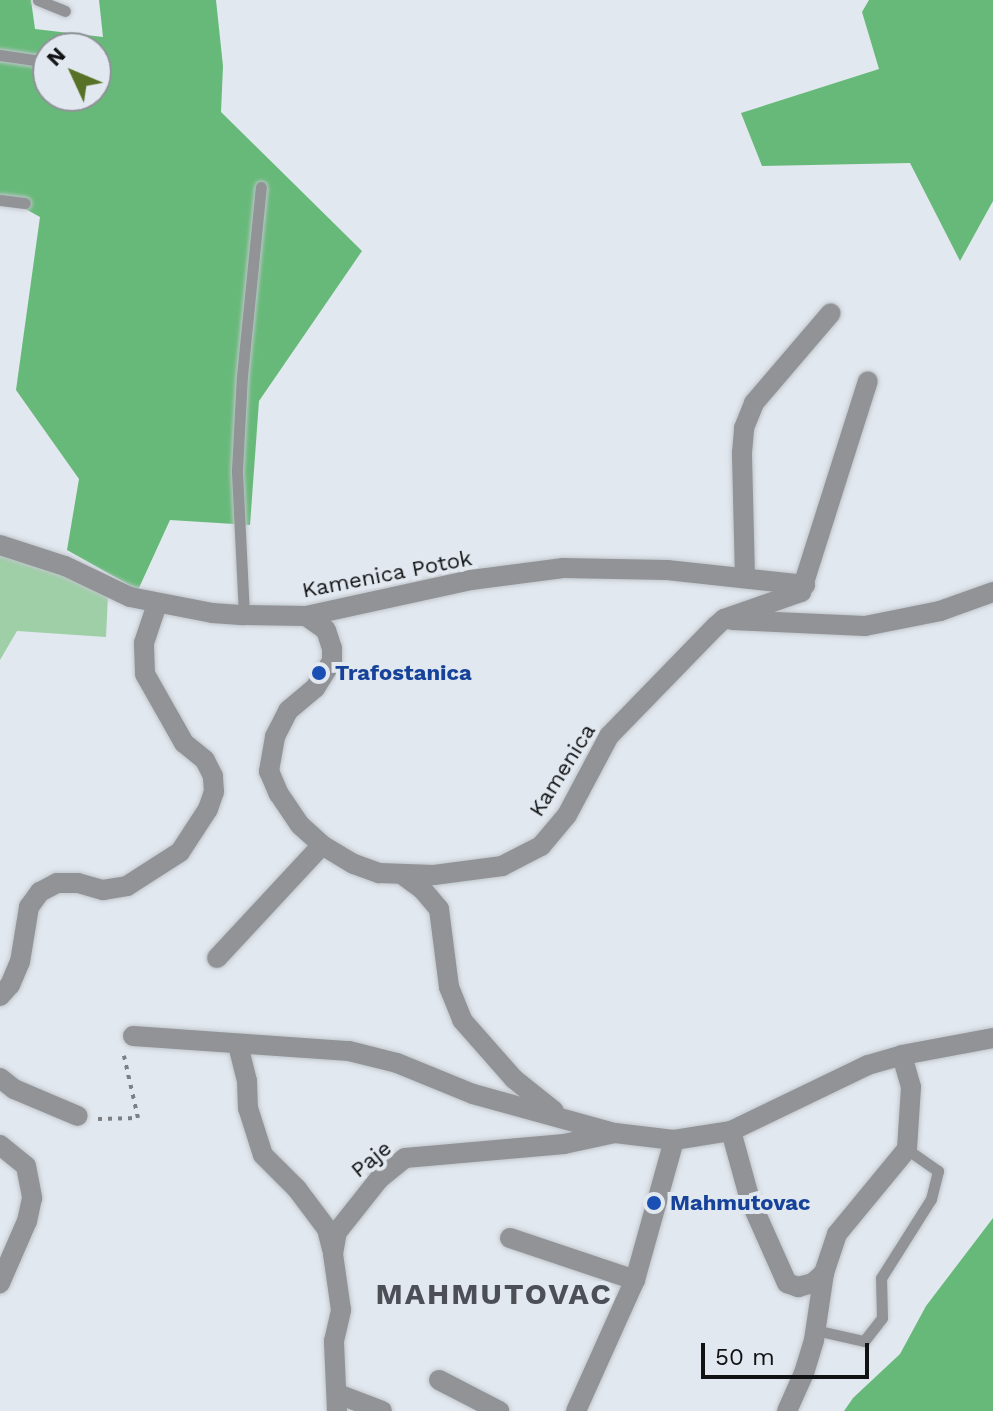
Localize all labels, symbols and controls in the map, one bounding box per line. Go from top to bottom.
north arrow [32,32,112,112]
text: N [41,42,70,71]
street label: Kamenica Potok [300,545,474,603]
place label: Trafostanica [335,660,472,686]
marker: Trafostanica [310,664,328,682]
street label: Kamenica [523,719,601,821]
street label: Paje [345,1135,397,1183]
place label: Mahmutovac [670,1190,811,1216]
marker: Mahmutovac [645,1194,663,1212]
district label: MAHMUTOVAC [375,1276,613,1312]
scale bar [705,1327,873,1377]
text: 50 m [715,1343,775,1371]

